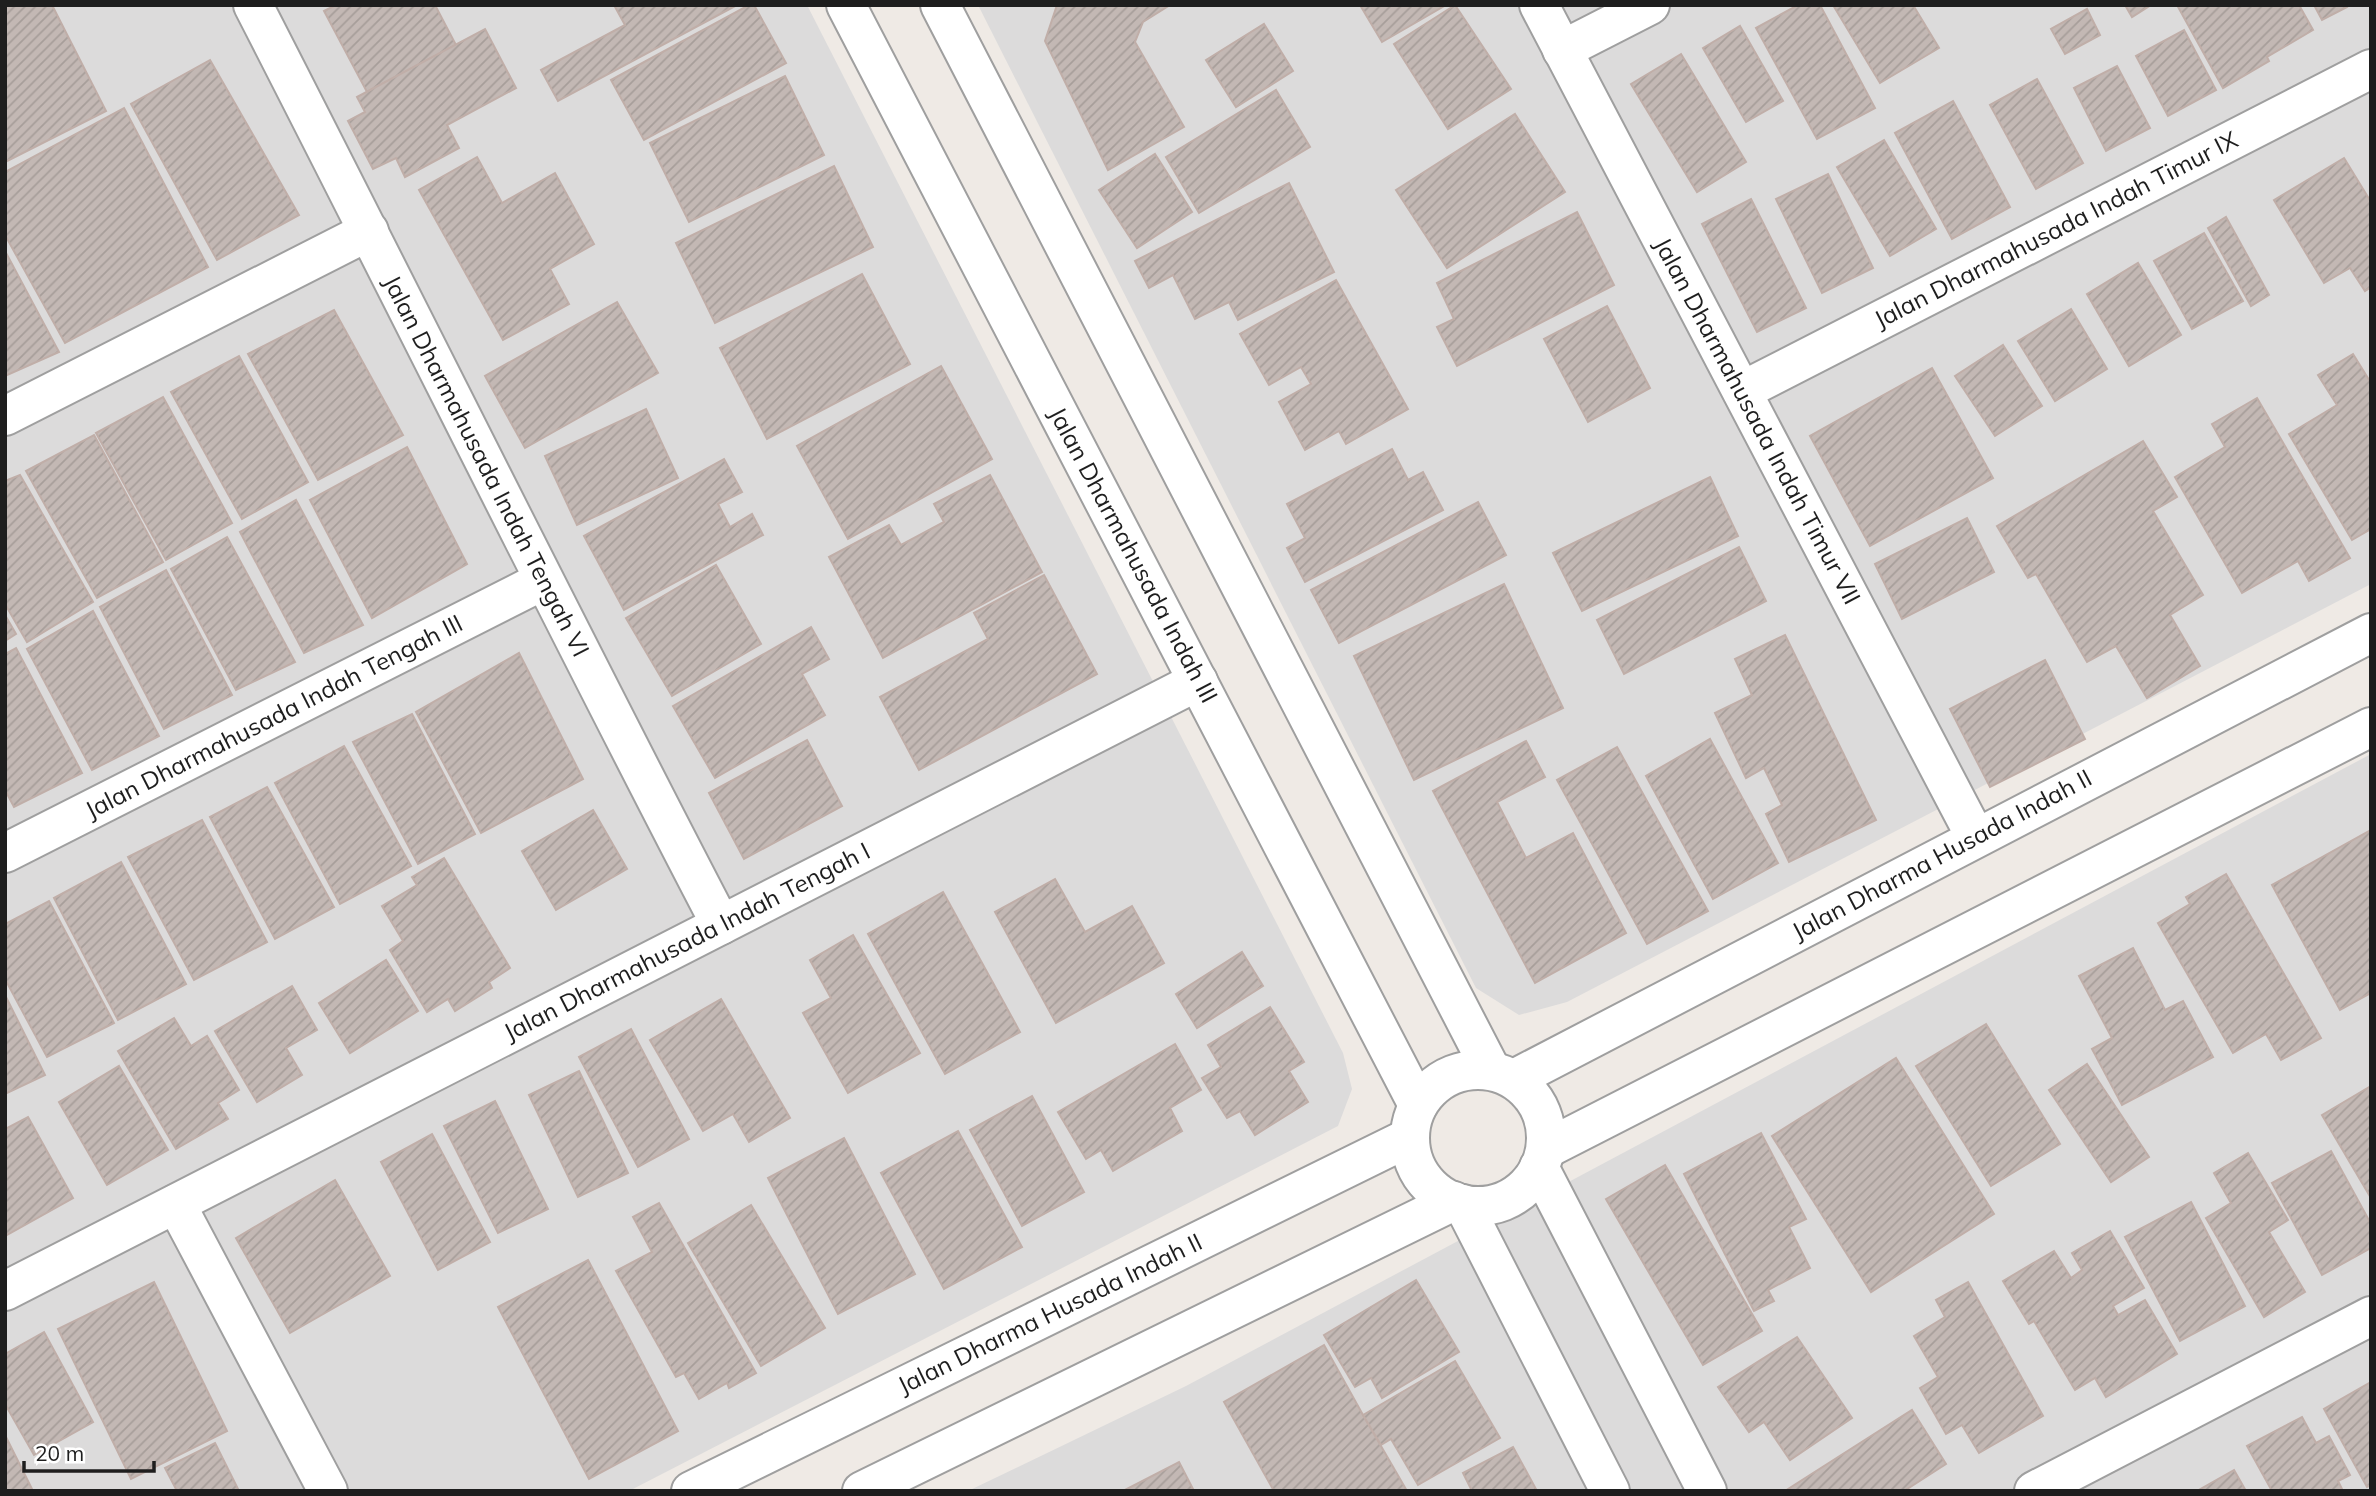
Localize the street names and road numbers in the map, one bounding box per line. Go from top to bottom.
street label: Jalan Dharmahusada Indah Timur IX [1869,124,2243,334]
street label: Jalan Dharmahusada Indah Timur VII [1648,232,1868,609]
street label: Jalan Dharmahusada Indah Tengah VI [377,270,596,661]
street label: Jalan Dharmahusada Indah III [1043,402,1225,708]
street label: Jalan Dharmahusada Indah Tengah III [80,607,467,825]
street label: Jalan Dharma Husada Indah II [1787,762,2096,946]
street label: Jalan Dharmahusada Indah Tengah I [498,835,875,1047]
street label: Jalan Dharma Husada Indah II [892,1226,1207,1400]

